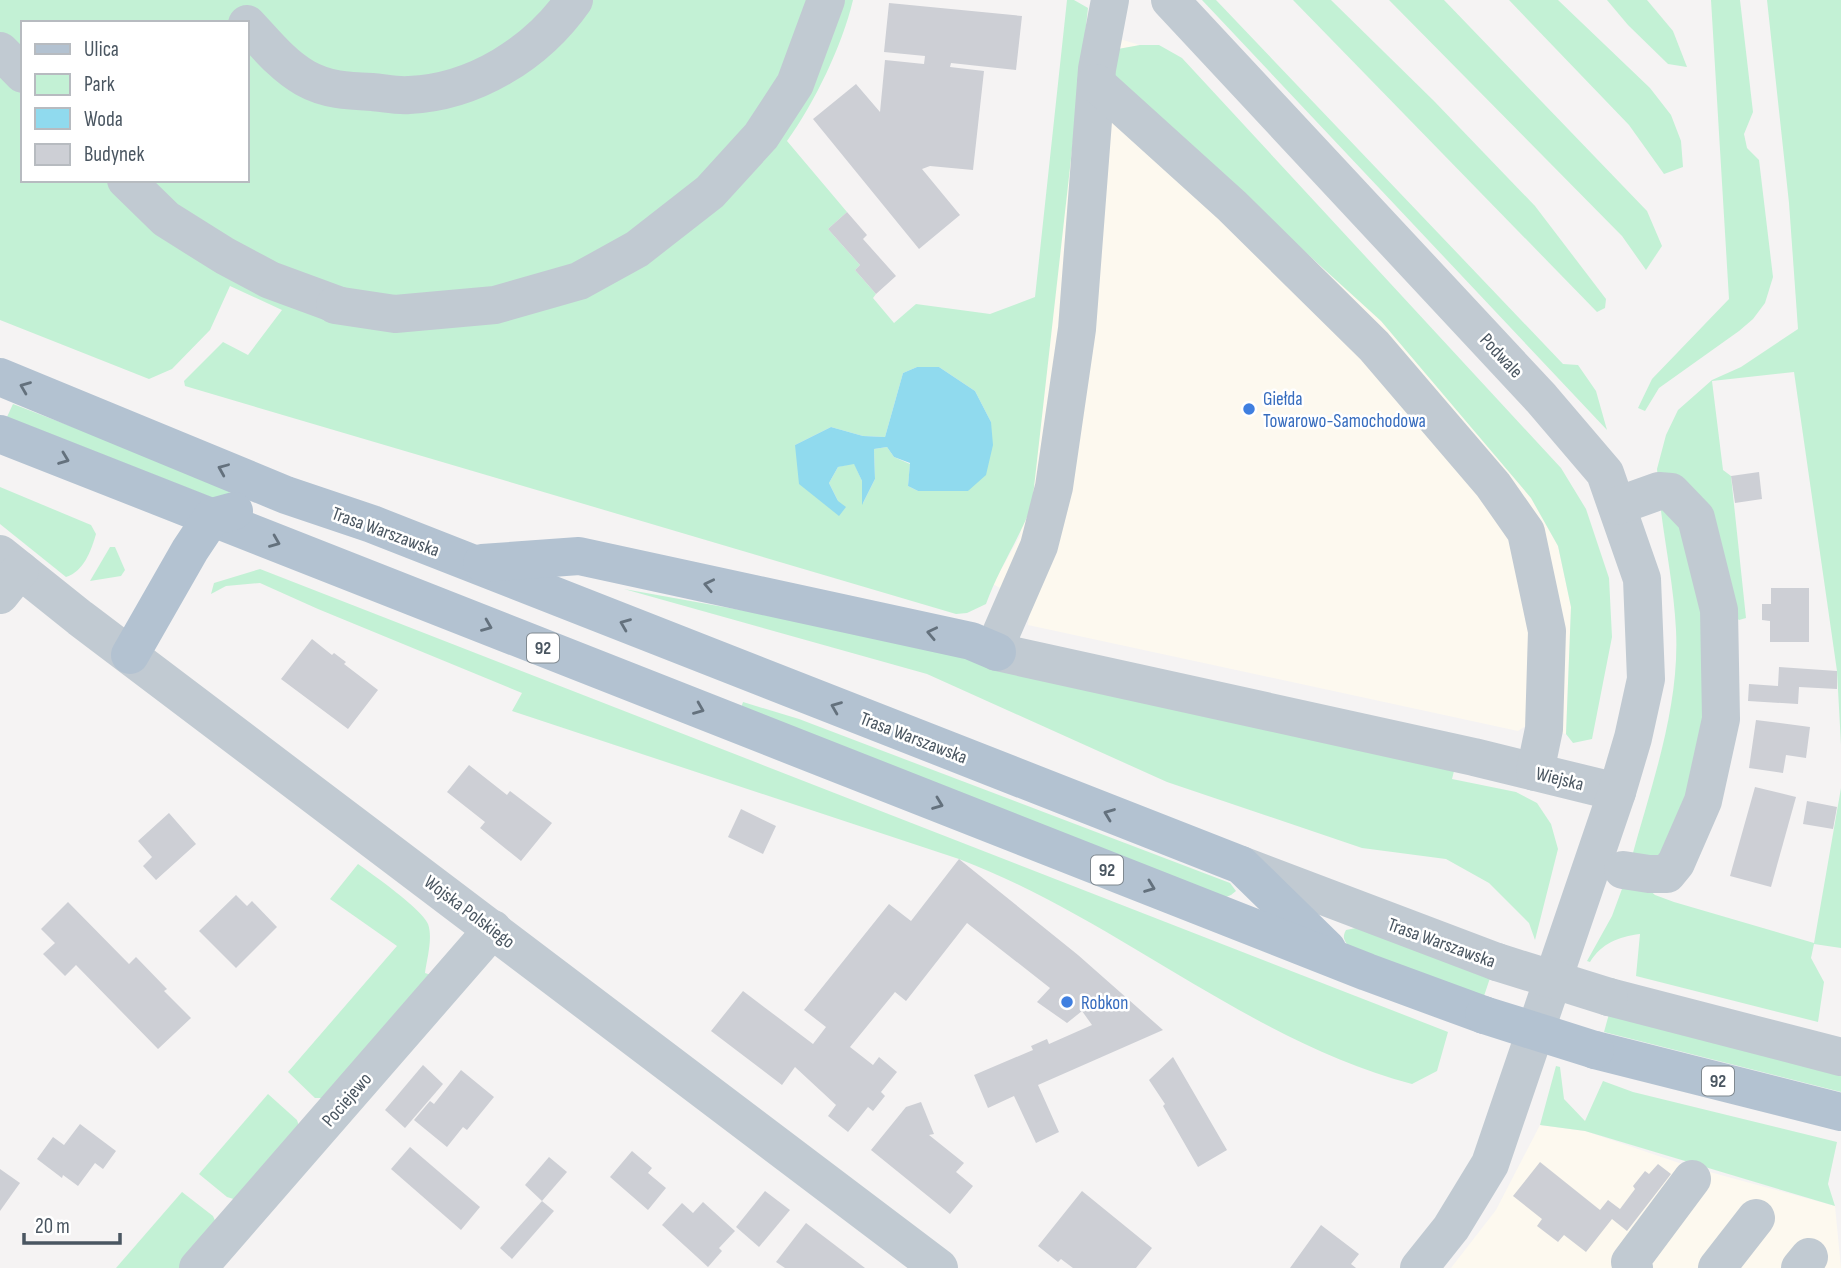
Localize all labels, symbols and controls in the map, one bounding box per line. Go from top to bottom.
legend [21,21,248,182]
text: Ulica [84,37,119,62]
text: Park [84,72,115,97]
text: Woda [84,107,123,132]
text: Budynek [84,142,144,167]
street label: Podwale [1475,329,1527,383]
one-way arrow [19,381,31,395]
place label: Giełda Towarowo-Samochodowa [1263,388,1426,433]
marker: Giełda Towarowo-Samochodowa [1241,401,1257,417]
one-way arrow [57,451,69,465]
one-way arrow [218,463,230,477]
street label: Trasa Warszawska [329,502,442,563]
one-way arrow [269,534,281,548]
one-way arrow [703,578,715,593]
one-way arrow [480,617,492,631]
one-way arrow [619,618,631,632]
one-way arrow [926,626,938,641]
road number: 92 [527,634,559,662]
one-way arrow [692,701,704,715]
one-way arrow [831,702,843,716]
street label: Trasa Warszawska [857,707,970,769]
street label: Wiejska [1533,762,1586,796]
one-way arrow [932,795,944,809]
one-way arrow [1103,808,1115,822]
road number: 92 [1091,856,1123,884]
street label: Wojska Polskiego [419,871,519,954]
one-way arrow [1143,878,1155,892]
street label: Trasa Warszawska [1385,913,1498,974]
place label: Robkon [1081,992,1128,1015]
marker: Robkon [1059,994,1075,1010]
road number: 92 [1702,1066,1734,1096]
street label: Pociejewo [317,1068,377,1132]
scale bar [24,1202,121,1246]
text: 20 m [35,1214,70,1239]

